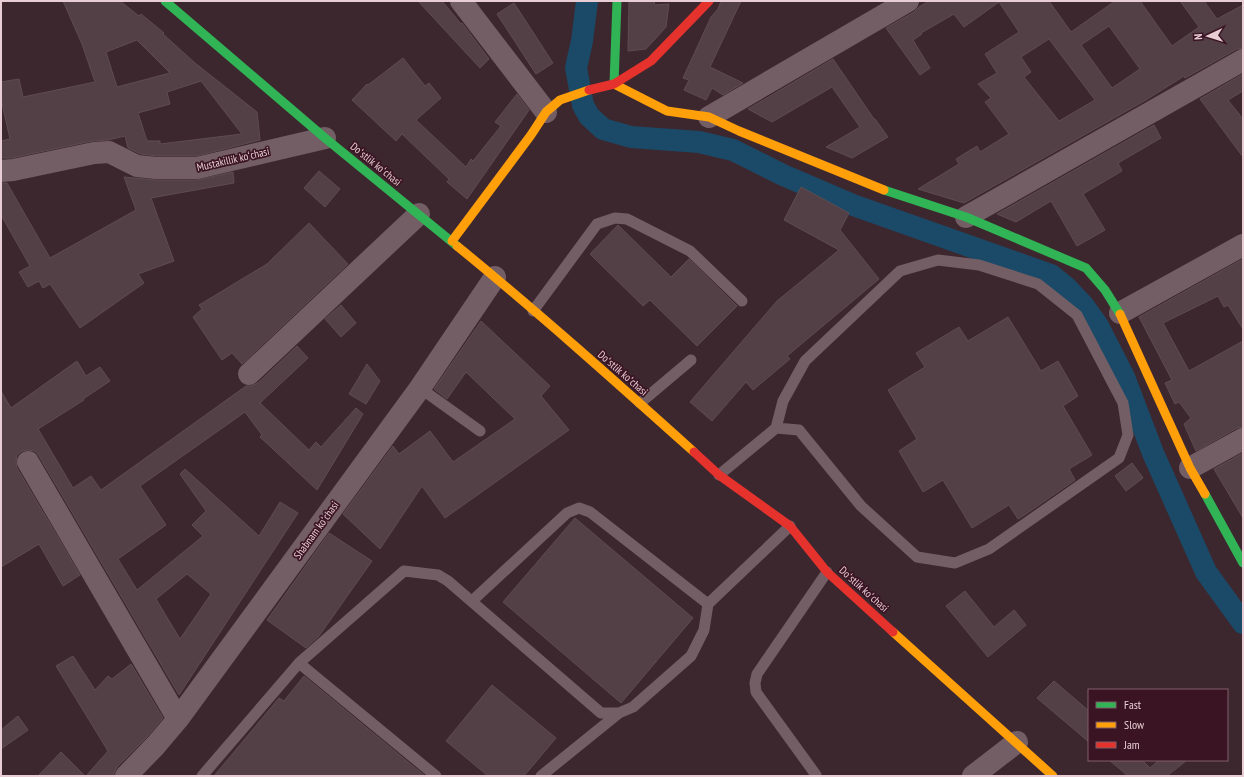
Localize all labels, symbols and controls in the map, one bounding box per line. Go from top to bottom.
north arrow [1188,16,1228,56]
text: N [1191,33,1205,40]
street label: Doʻstlik koʻchasi [348,139,404,189]
street label: Mustakillik koʻchasi [195,144,271,174]
street label: Doʻstlik koʻchasi [595,348,651,398]
street label: Shabnam koʻchasi [290,498,342,562]
street label: Doʻstlik koʻchasi [836,563,892,615]
legend [1088,689,1228,761]
text: Fast [1124,697,1142,712]
text: Slow [1124,717,1145,732]
text: Jam [1123,737,1140,752]

